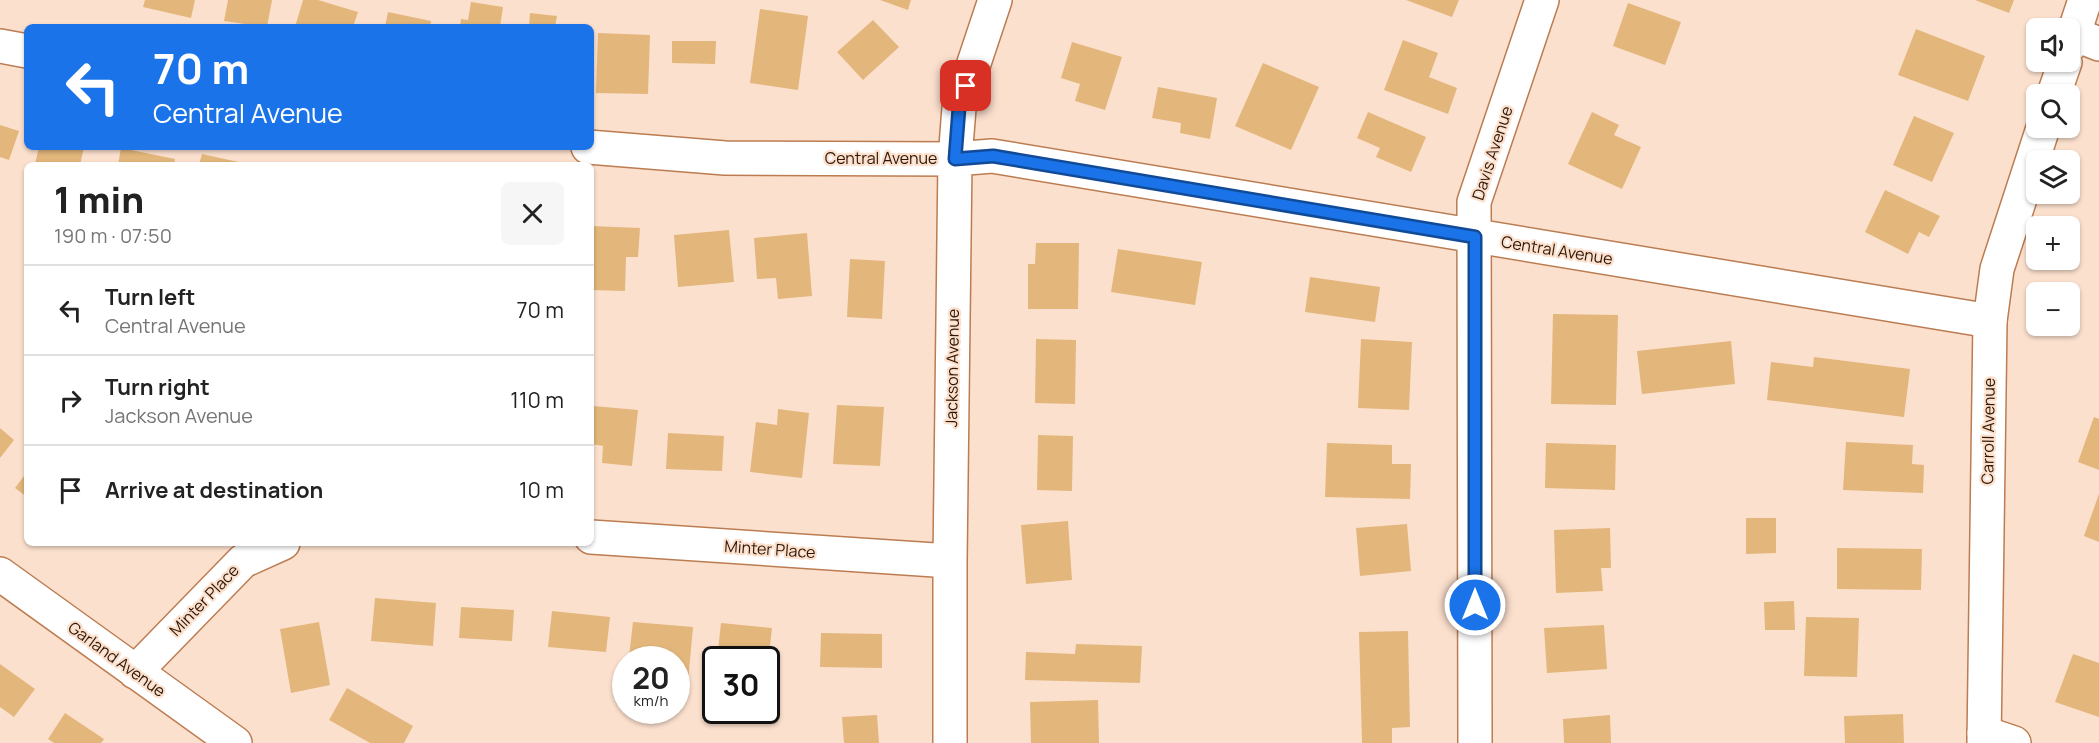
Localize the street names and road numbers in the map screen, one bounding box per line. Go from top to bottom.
street label: Davis Avenue [1466,103,1518,203]
street label: Central Avenue [825,147,937,169]
street label: Central Avenue [1500,230,1614,270]
street label: Jackson Avenue [940,309,964,427]
street label: Carroll Avenue [1976,378,2000,484]
street label: Minter Place [724,535,816,563]
street label: Minter Place [164,559,244,641]
street label: Garland Avenue [64,616,170,702]

